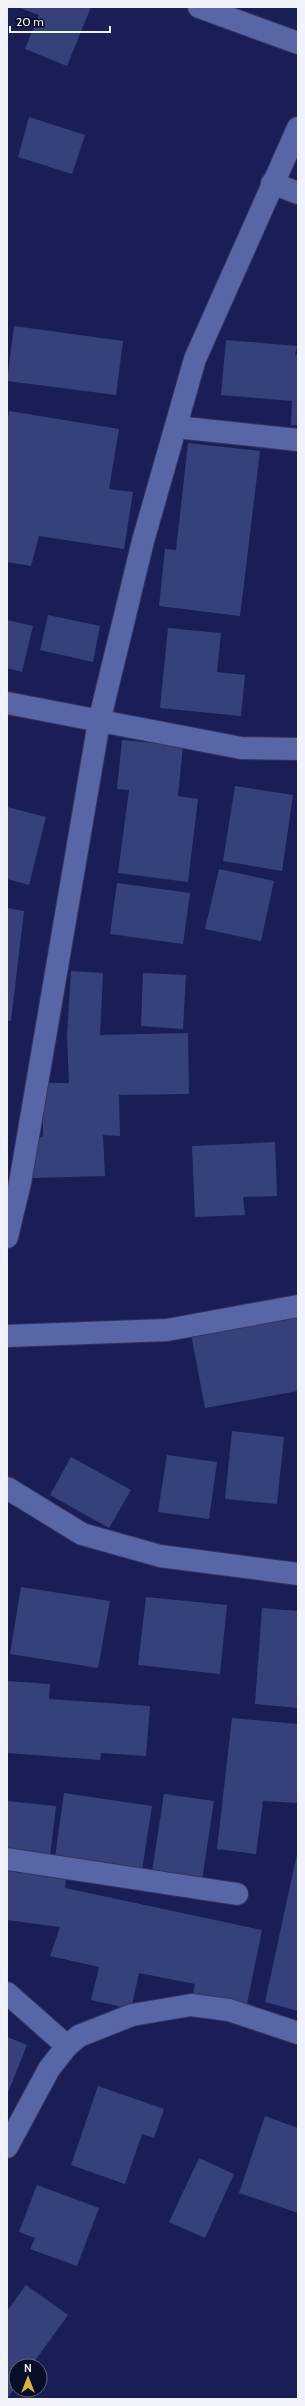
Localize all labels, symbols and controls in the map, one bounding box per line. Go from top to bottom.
scale bar [10,8,110,34]
text: 20 m [16,14,44,29]
north arrow [8,2358,48,2398]
text: N [24,2361,32,2375]

